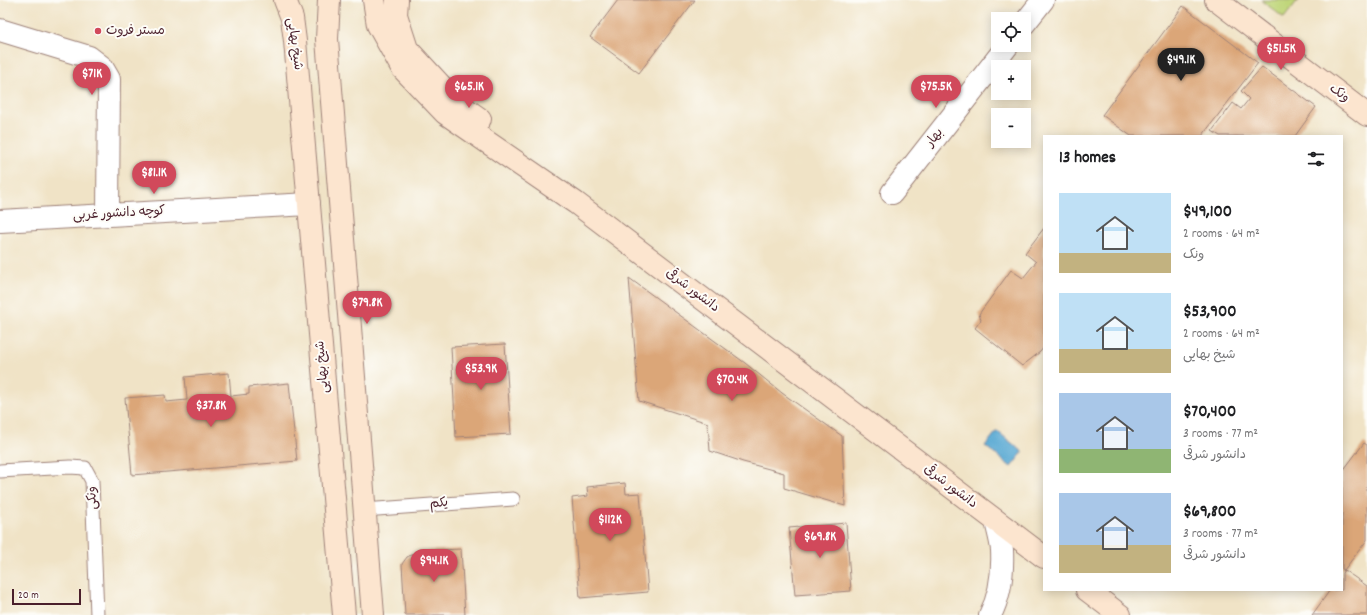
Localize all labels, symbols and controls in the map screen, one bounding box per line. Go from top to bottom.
map controls [991,12,1031,148]
button: locate [991,12,1031,52]
street label: شیخ بهایی [281,17,307,71]
place label: مستر فروت [106,22,165,41]
marker: مستر فروت [93,26,103,36]
pin: $51.5K [1248,37,1314,71]
text: $51.5K [1266,40,1296,59]
pin: $49.1K [1148,48,1214,82]
text: $49.1K [1167,51,1195,70]
button: + [991,60,1031,100]
pin: $71K [68,62,116,96]
text: $71K [82,65,102,84]
pin: $65.1K [436,75,502,109]
pin: $75.5K [903,75,969,109]
text: $65.1K [454,78,484,97]
text: $75.5K [920,78,952,97]
street label: ونک [1325,80,1353,108]
button: − [991,108,1031,148]
street label: بهار [921,124,949,152]
text: 13 homes [1059,147,1116,171]
icon: filters [1305,148,1327,170]
pin: $81.1K [121,161,187,195]
text: $81.1K [141,164,167,183]
text: $49,100 [1183,201,1232,225]
street label: کوچه دانشور غربی [72,202,166,226]
icon: home [1091,209,1139,257]
text: 2 rooms · 64 m² [1183,225,1260,244]
text: ونک [1183,246,1204,265]
street label: دانشور شرقی [661,264,724,318]
pin: $79.8K [334,291,400,325]
text: $79.8K [352,294,382,313]
text: $53,900 [1183,301,1237,325]
icon: home [1091,309,1139,357]
text: 2 rooms · 64 m² [1183,325,1260,344]
street label: شیخ بهایی [311,340,335,394]
text: شیخ بهایی [1183,346,1236,365]
pin: $53.9K [448,357,514,391]
text: $53.9K [465,360,497,379]
pin: $70.4K [699,368,765,402]
text: $70.4K [716,371,748,390]
pin: $37.8K [178,394,244,428]
text: $37.8K [196,397,226,416]
text: $70,400 [1183,401,1236,425]
icon: home [1091,409,1139,457]
text: 3 rooms · 77 m² [1183,425,1258,444]
text: دانشور شرقی [1183,446,1246,465]
street label: دانشور شرقی [919,460,982,514]
street label: ونکی [83,486,103,510]
street label: یکم [429,494,449,514]
text: $69,800 [1183,501,1236,525]
pin: $112K [582,508,638,542]
icon: home [1091,509,1139,557]
text: $112K [598,511,622,530]
pin: $69.8K [787,525,853,559]
text: 3 rooms · 77 m² [1183,525,1258,544]
text: $69.8K [804,528,836,547]
text: دانشور شرقی [1183,546,1246,565]
pin: $94.1K [401,549,467,583]
text: $94.1K [420,552,448,571]
scale bar [12,587,81,606]
text: 20 m [18,588,39,604]

